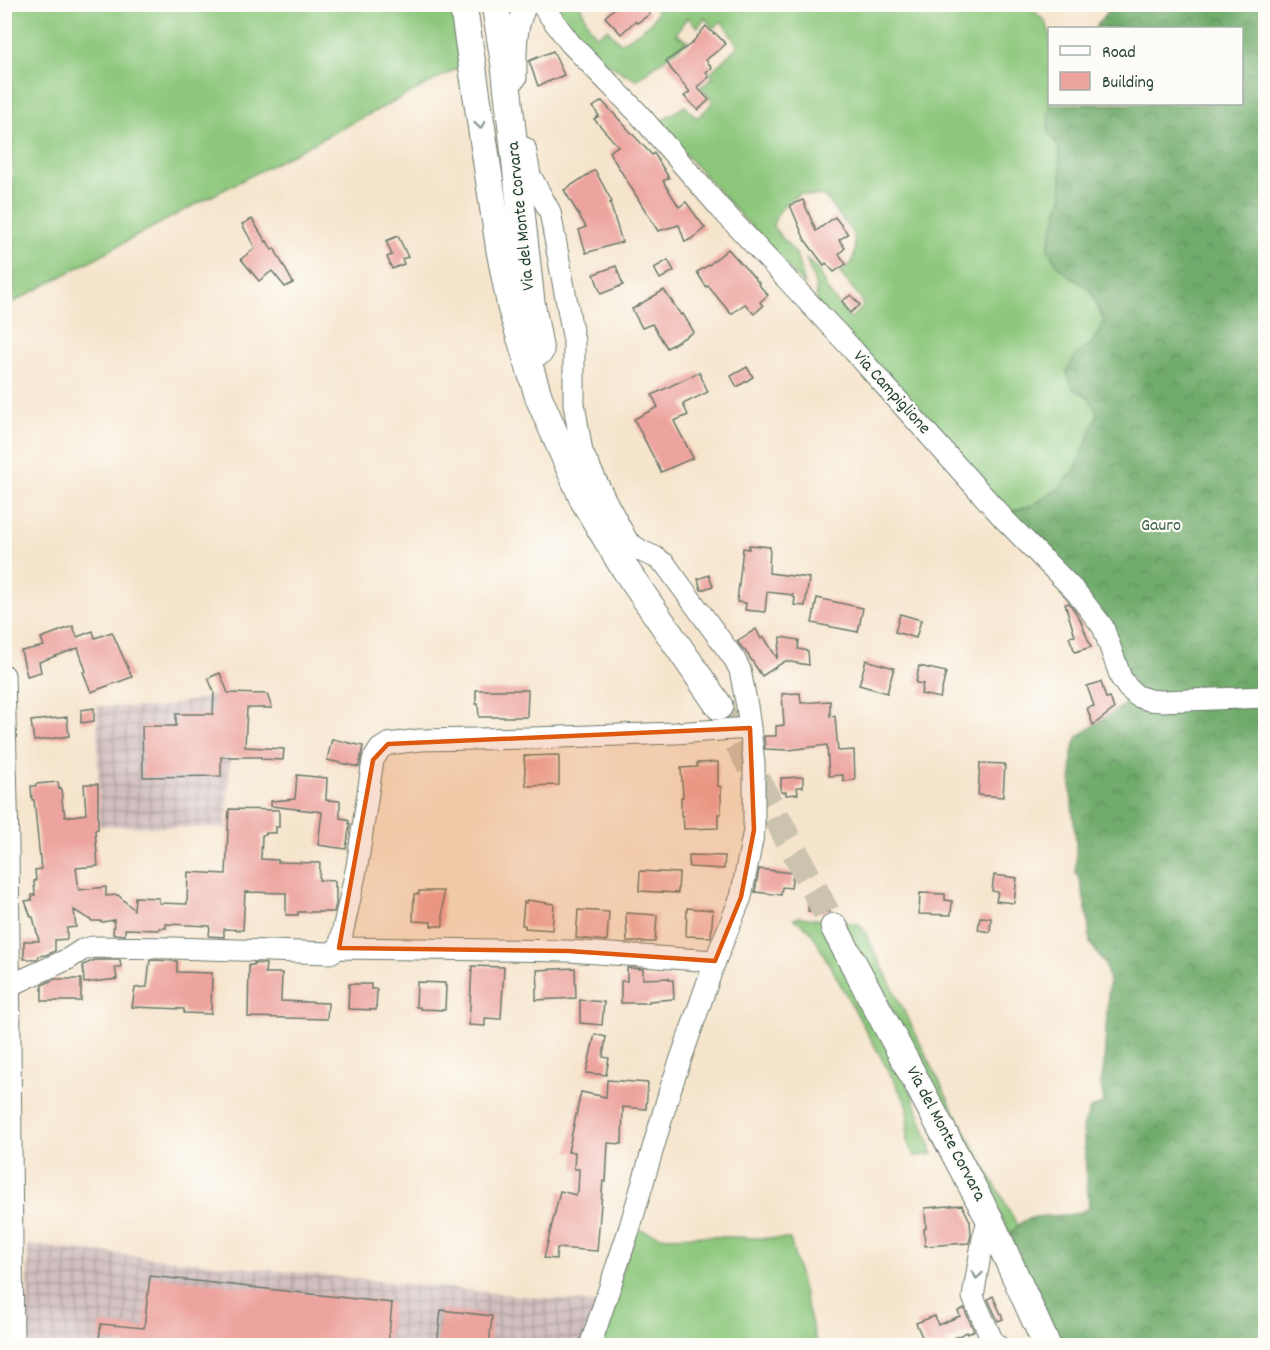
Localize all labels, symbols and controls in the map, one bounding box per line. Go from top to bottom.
legend [1048,27,1243,105]
text: Road [1102,41,1136,66]
text: Building [1102,71,1154,96]
one-way arrow [473,120,486,129]
street label: Via del Monte Corvara [502,140,542,292]
street label: Via Campiglione [846,345,936,441]
park label: Gauro [1141,514,1181,539]
street label: Via del Monte Corvara [899,1062,991,1206]
one-way arrow [971,1271,983,1280]

